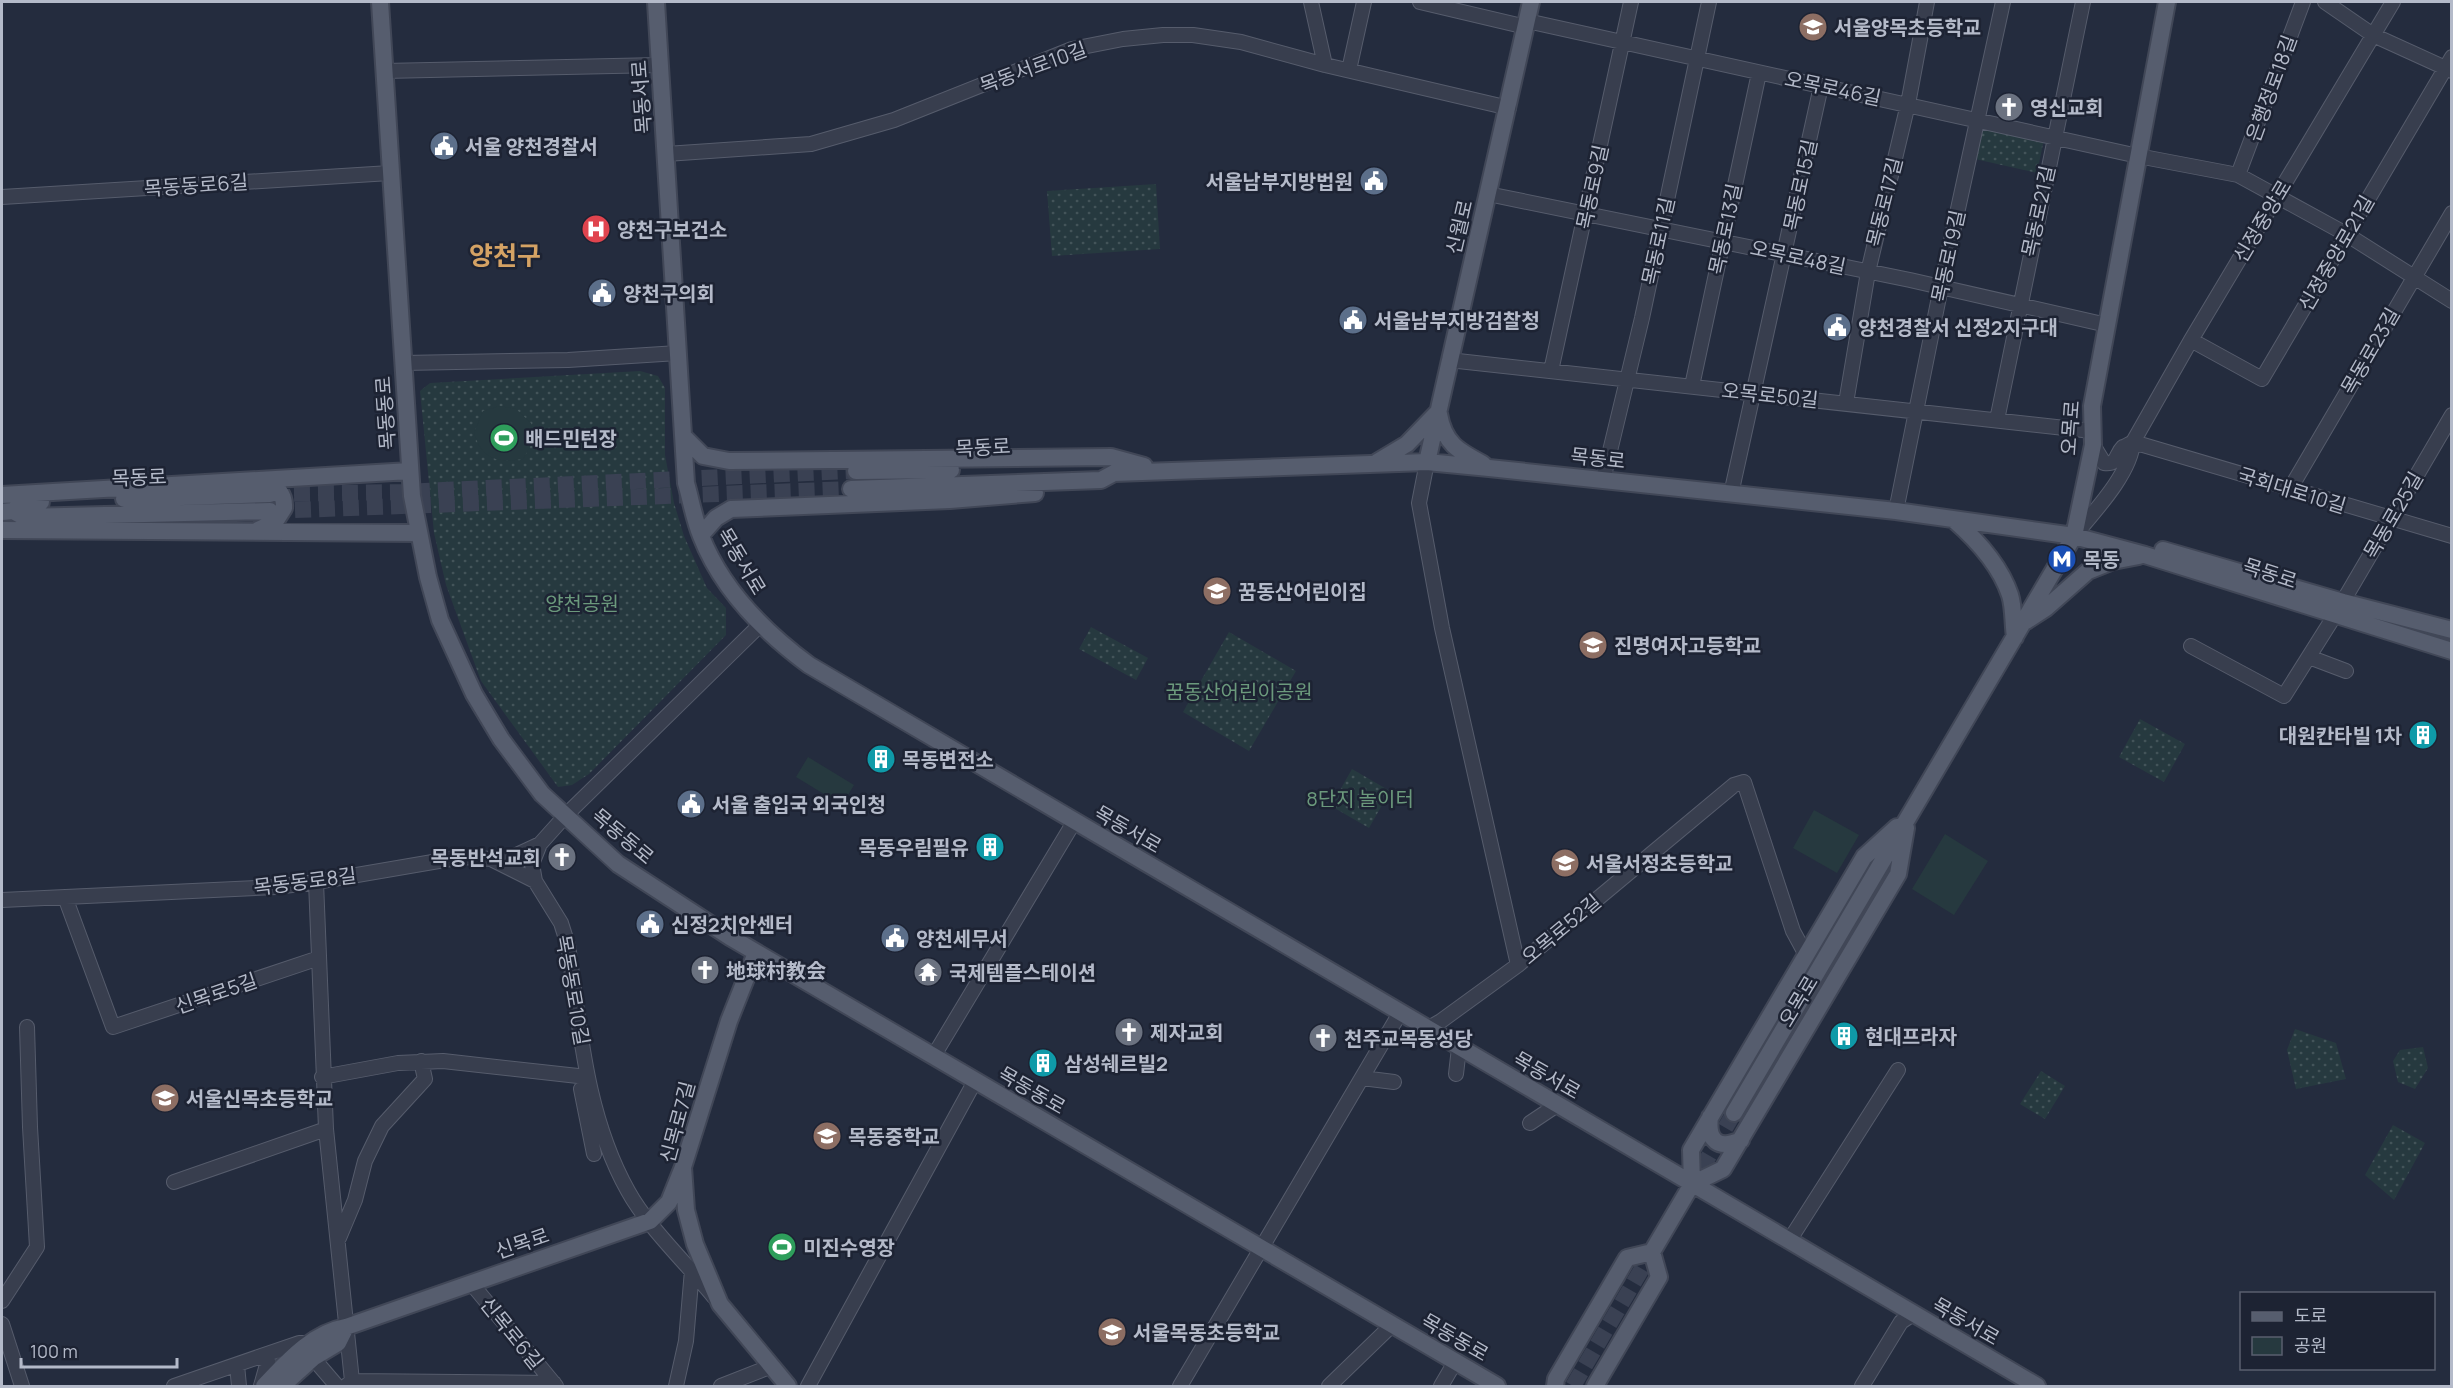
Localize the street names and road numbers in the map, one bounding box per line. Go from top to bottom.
street label: 은행정로18길 [2239,31,2303,145]
street label: 목동서로10길 [976,35,1090,99]
street label: 목동서로 [625,59,657,135]
street label: 오목로46길 [1782,65,1884,111]
street label: 목동로15길 [1777,137,1823,233]
street label: 목동로9길 [1570,142,1614,232]
street label: 목동로17길 [1860,154,1908,250]
street label: 목동로21길 [2015,163,2061,259]
street label: 목동동로6길 [143,168,249,202]
street label: 신정중앙로 [2227,175,2297,267]
street label: 목동로13길 [1702,181,1748,277]
street label: 신정중앙로21길 [2292,190,2380,316]
street label: 목동로11길 [1636,195,1680,287]
street label: 신월로 [1440,197,1478,257]
street label: 목동로19길 [1925,207,1971,305]
street label: 오목로48길 [1748,234,1848,280]
street label: 목동로23길 [2334,303,2406,399]
street label: 목동동로 [369,375,401,451]
street label: 오목로50길 [1720,376,1820,414]
street label: 오목로 [2055,400,2085,456]
street label: 목동로 [955,432,1011,462]
street label: 목동로 [1569,442,1627,474]
street label: 국회대로10길 [2234,461,2350,519]
street label: 목동로 [111,463,167,491]
street label: 목동로25길 [2357,466,2429,564]
street label: 목동서로 [711,522,773,600]
street label: 목동로 [2240,552,2300,594]
street label: 목동서로 [1089,799,1167,859]
street label: 목동동로 [586,802,660,870]
street label: 목동동로8길 [252,861,358,901]
street label: 오목로52길 [1516,888,1606,970]
street label: 목동동로10길 [550,933,596,1047]
street label: 신목로5길 [171,966,261,1020]
street label: 오목로 [1772,970,1824,1032]
street label: 목동서로 [1508,1045,1586,1105]
street label: 목동동로 [993,1060,1071,1120]
street label: 신목로7길 [653,1078,701,1166]
street label: 신목로 [492,1221,552,1265]
street label: 신목로6길 [474,1291,550,1375]
street label: 목동서로 [1927,1291,2005,1351]
street label: 목동동로 [1416,1307,1494,1367]

